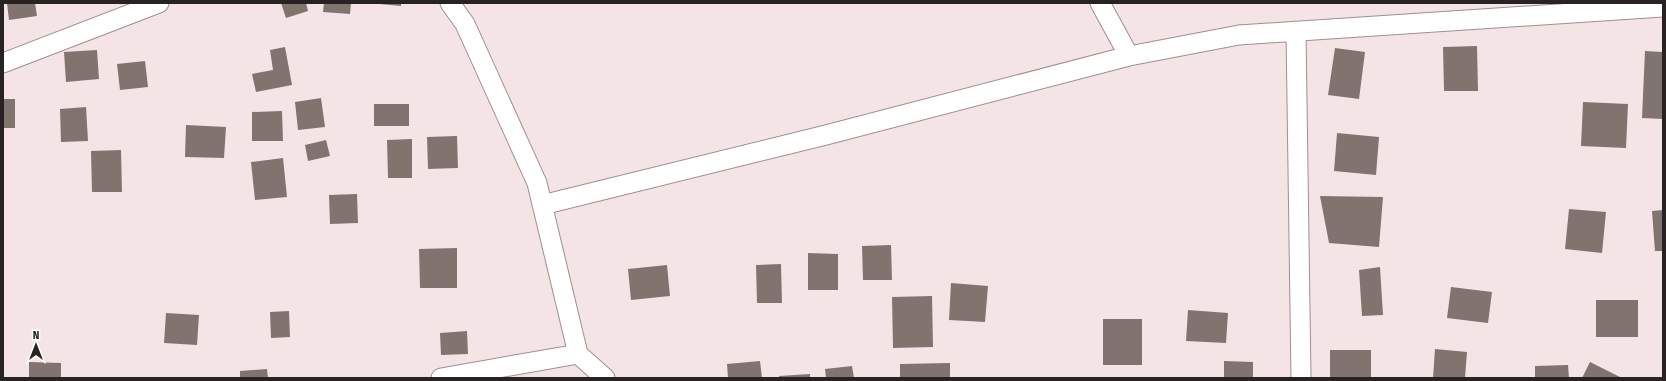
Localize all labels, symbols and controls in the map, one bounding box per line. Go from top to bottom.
north arrow [16,325,56,365]
text: N [33,329,39,342]

